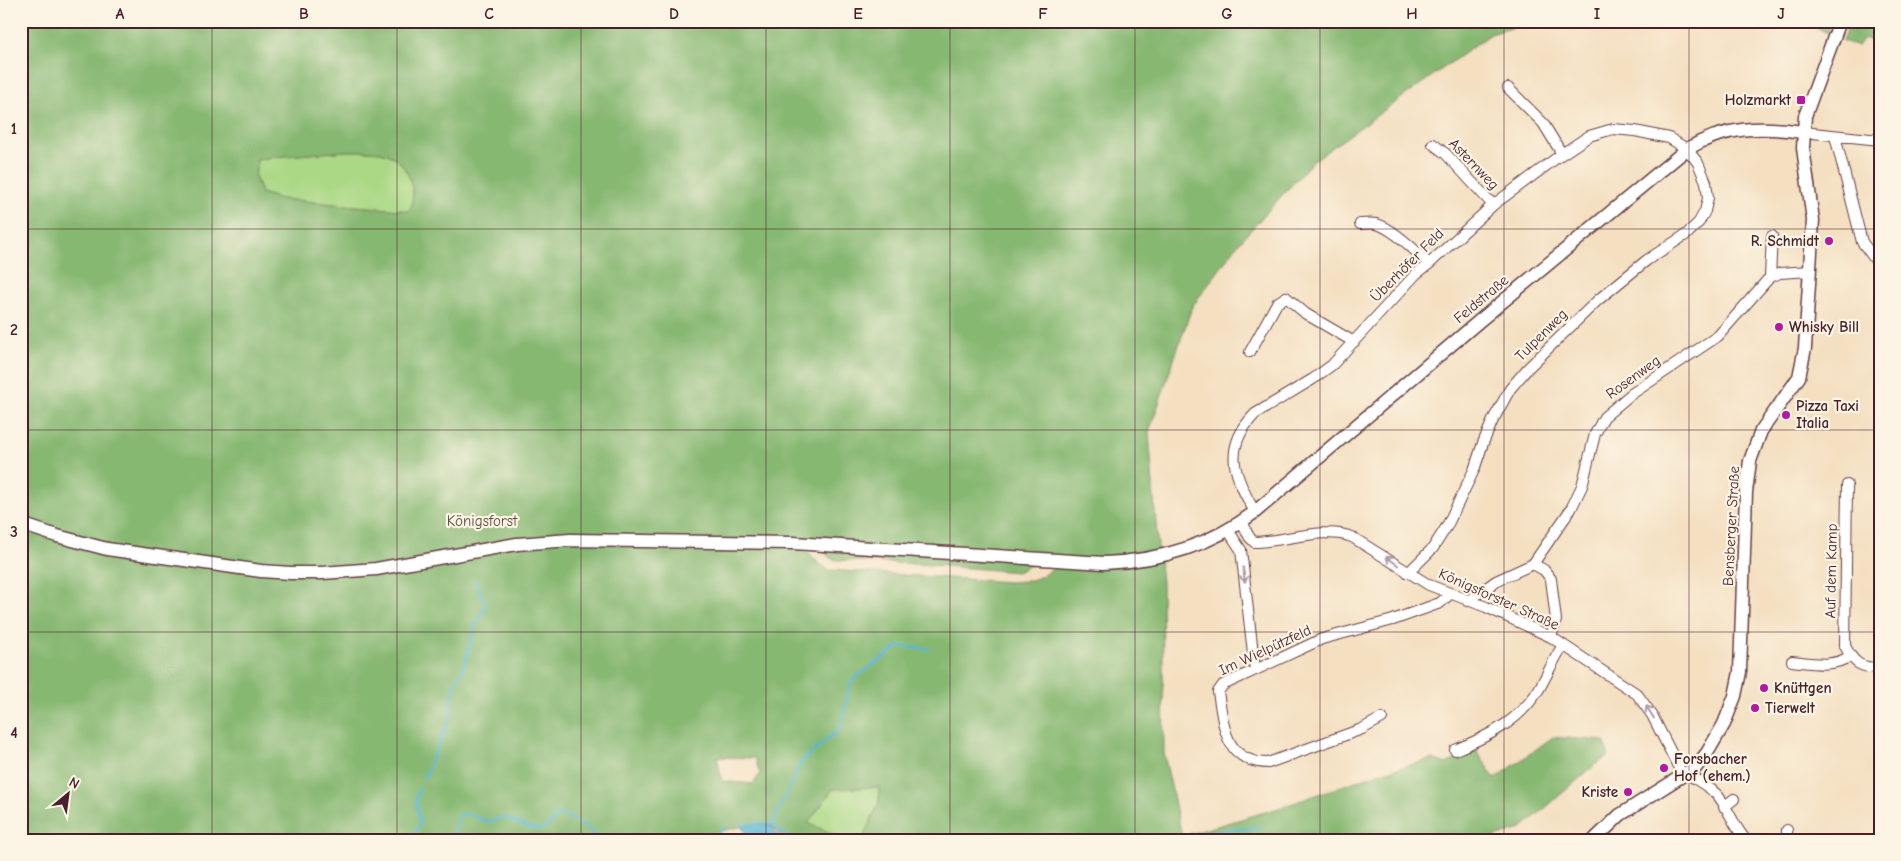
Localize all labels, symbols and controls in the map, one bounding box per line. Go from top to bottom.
text: A [116,5,125,23]
text: B [299,5,309,23]
text: C [484,5,494,23]
text: D [669,5,679,23]
text: E [853,5,863,23]
text: F [1038,5,1048,23]
text: G [1221,5,1233,23]
text: H [1406,5,1418,23]
text: I [1594,5,1600,23]
text: J [1777,5,1785,23]
place label: Holzmarkt [1725,91,1792,109]
marker: Holzmarkt [1795,94,1807,106]
text: 1 [11,120,17,138]
street label: Asternweg [1445,134,1503,194]
street label: Überhöfer Feld [1366,224,1448,306]
place label: R. Schmidt [1751,232,1820,250]
marker: R. Schmidt [1823,235,1835,247]
street label: Feldstraße [1450,271,1512,327]
street label: Tulpenweg [1511,305,1571,365]
place label: Whisky Bill [1789,318,1859,336]
text: 2 [10,321,18,339]
marker: Whisky Bill [1773,321,1785,333]
street label: Rosenweg [1602,351,1664,403]
place label: Pizza Taxi Italia [1796,397,1859,432]
marker: Pizza Taxi Italia [1780,409,1792,421]
street label: Bensberger Straße [1719,465,1743,586]
park label: Königsforst [447,512,518,530]
text: 3 [10,523,18,541]
street label: Auf dem Kamp [1821,523,1841,619]
one-way arrow [1385,556,1399,566]
street label: Königsforster Straße [1436,564,1563,634]
one-way arrow [1239,566,1249,582]
street label: Im Wielpützfeld [1216,621,1314,679]
place label: Knüttgen [1774,679,1832,697]
marker: Knüttgen [1758,682,1770,694]
place label: Tierwelt [1765,699,1816,717]
marker: Tierwelt [1749,702,1761,714]
one-way arrow [1645,705,1655,719]
text: 4 [10,724,18,742]
place label: Forsbacher Hof (ehem.) [1674,750,1751,785]
marker: Forsbacher Hof (ehem.) [1658,762,1670,774]
north arrow [42,768,92,818]
text: N [66,773,82,793]
place label: Kriste [1582,783,1618,801]
marker: Kriste [1622,786,1634,798]

